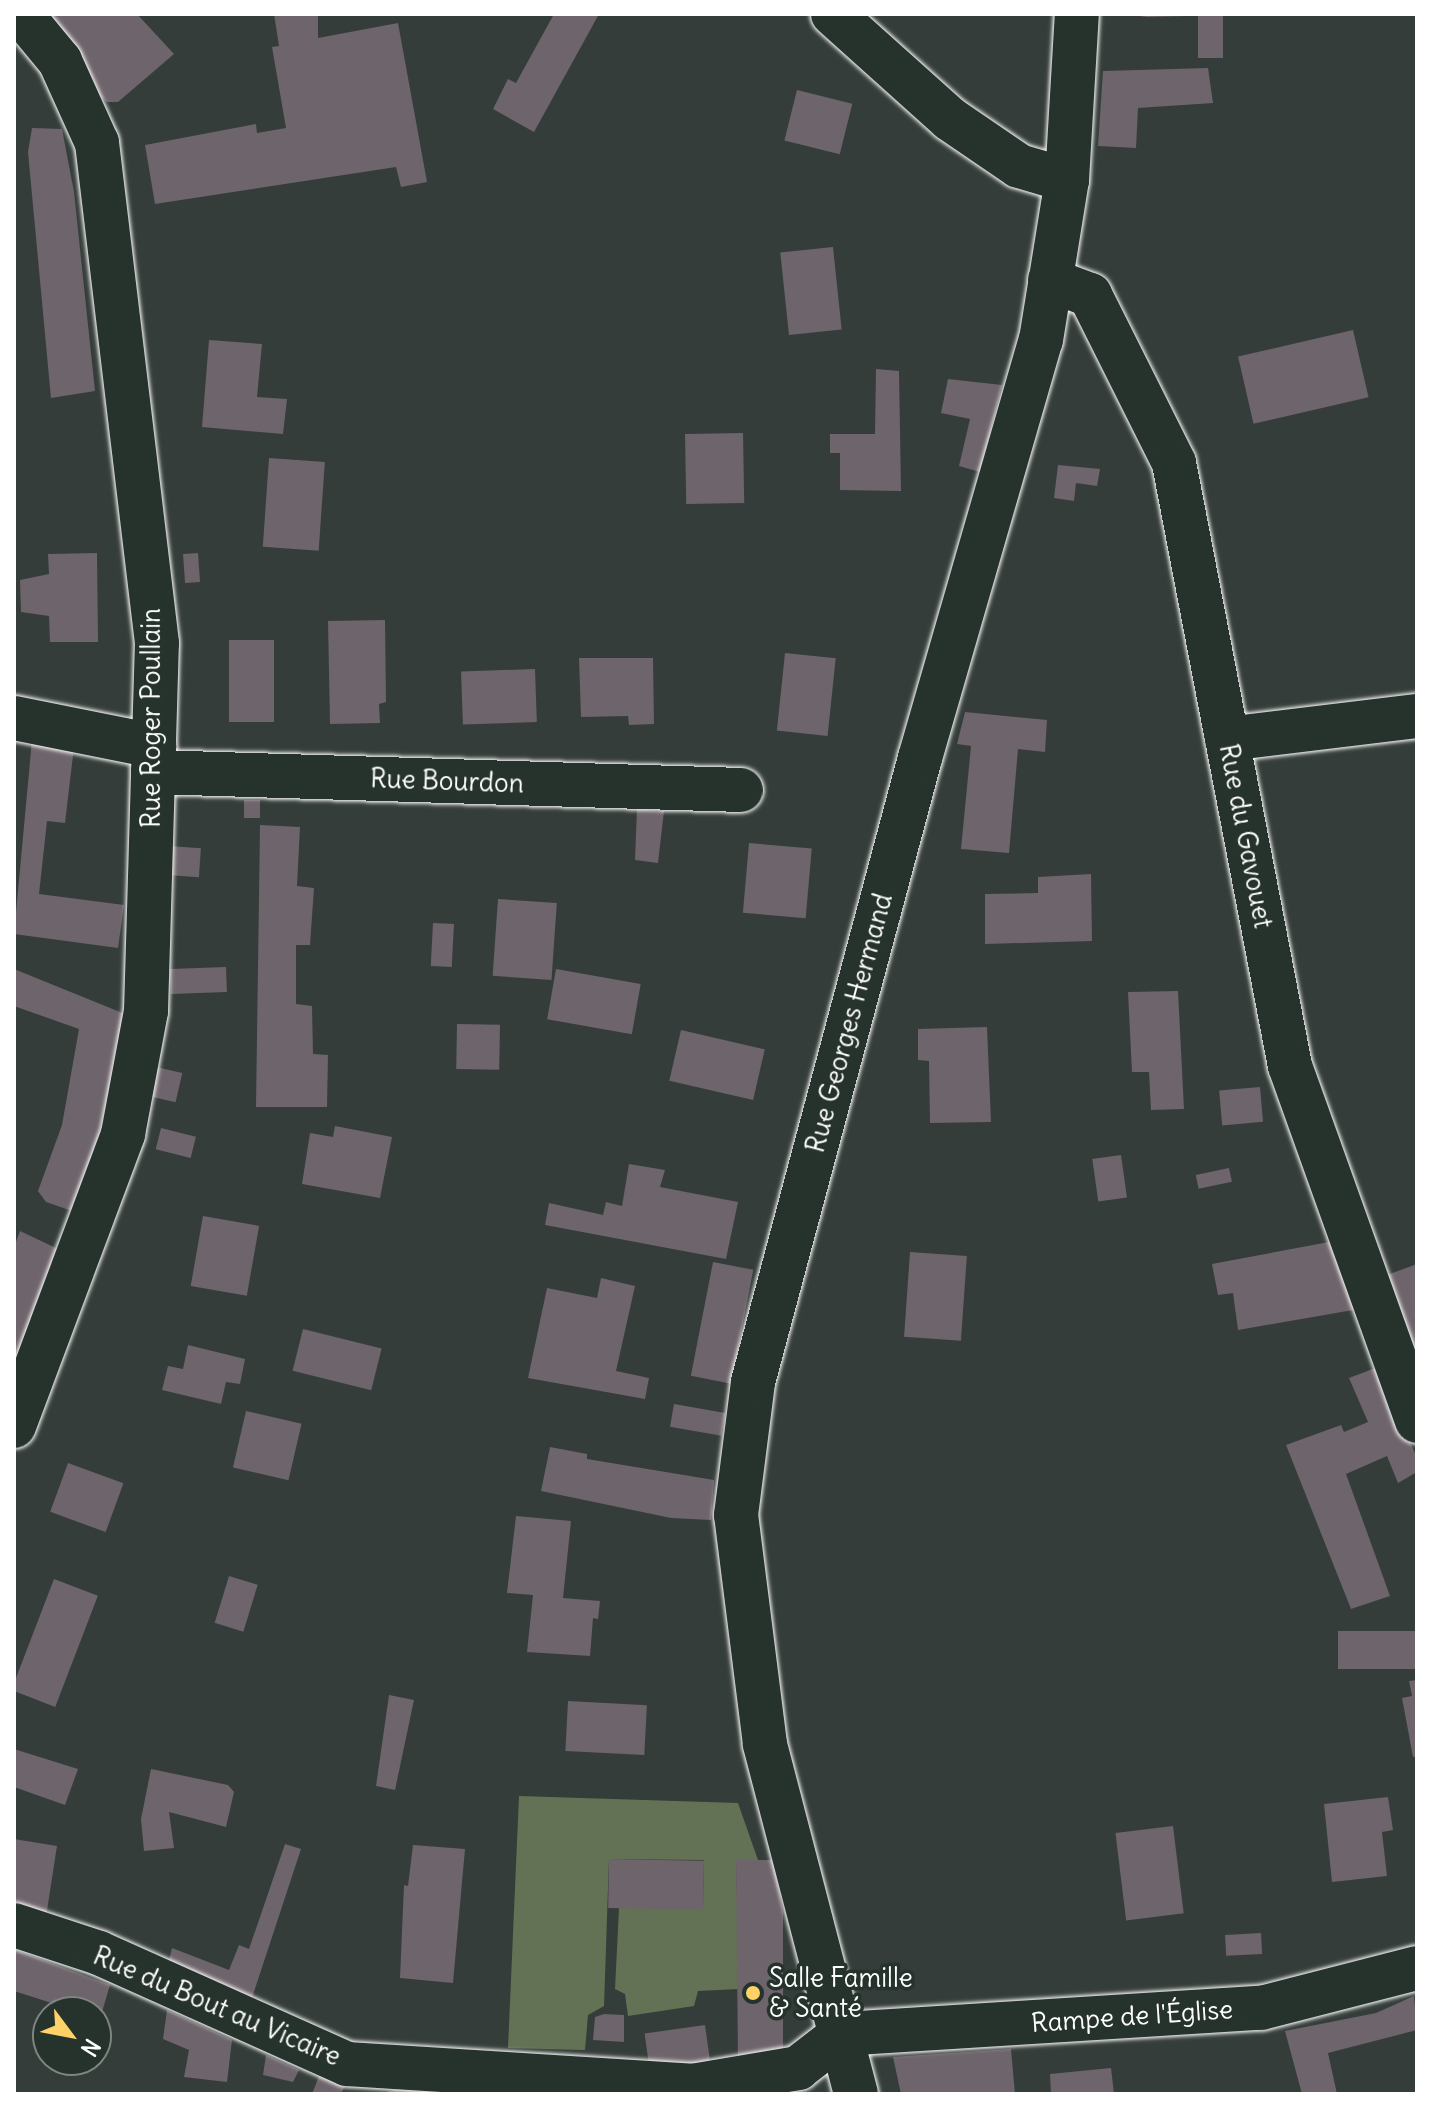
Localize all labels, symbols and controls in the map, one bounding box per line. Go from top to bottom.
street label: Rue Roger Poullain [135,608,167,828]
street label: Rue du Gavouet [1213,741,1279,931]
street label: Rue Bourdon [370,763,524,799]
street label: Rue Georges Hermand [799,890,899,1156]
street label: Rue du Bout au Vicaire [89,1940,345,2072]
place label: Salle Famille & Santé [769,1962,913,2024]
marker: Salle Famille & Santé [744,1984,762,2002]
street label: Rampe de l'Église [1030,1993,1234,2039]
north arrow [32,1996,112,2076]
text: N [75,2034,107,2062]

